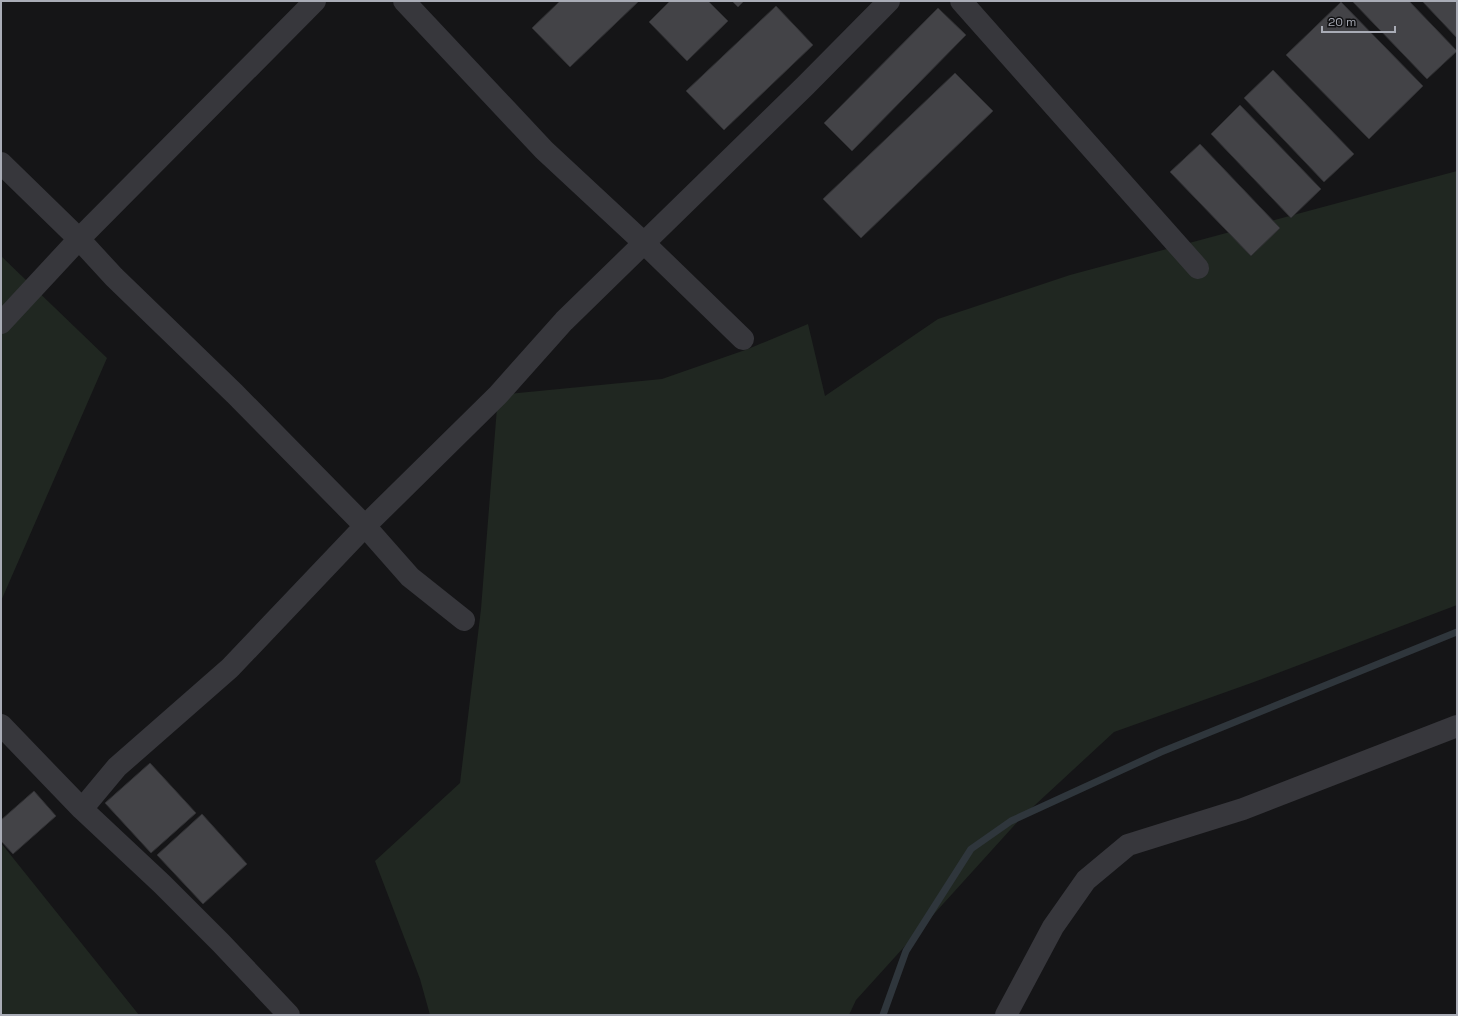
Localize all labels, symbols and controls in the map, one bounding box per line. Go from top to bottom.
scale bar [1322,8,1395,34]
text: 20 m [1328,14,1356,30]

